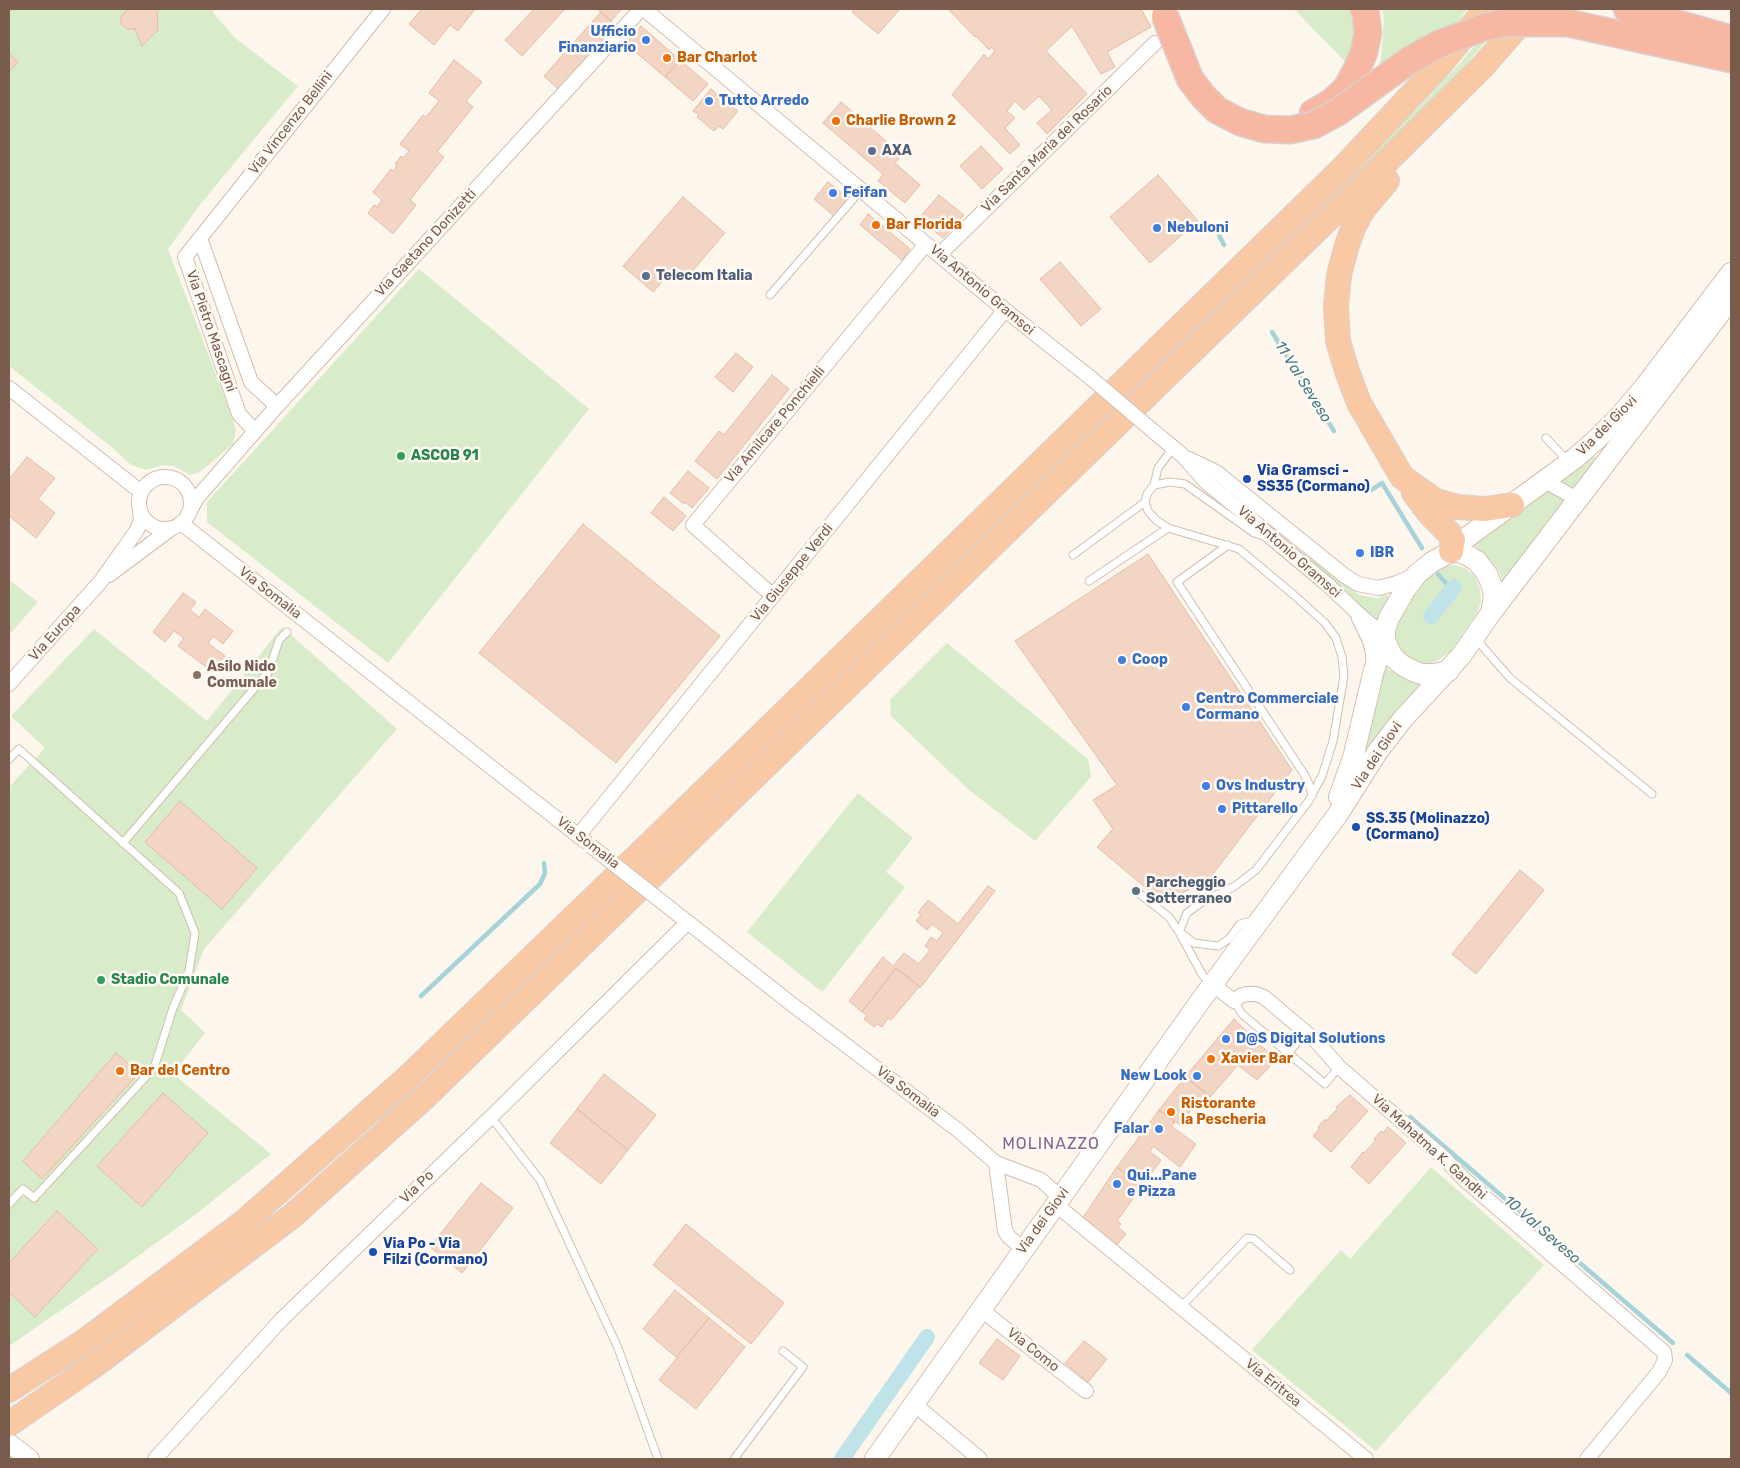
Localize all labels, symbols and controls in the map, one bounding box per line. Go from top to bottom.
place label: Ufficio Finanziario [558,24,636,56]
marker: Ufficio Finanziario [640,34,652,46]
place label: Bar Charlot [677,50,757,66]
marker: Bar Charlot [661,52,673,64]
street label: Via Vincenzo Bellini [245,68,337,178]
street label: Via Santa Maria del Rosario [978,82,1116,216]
place label: Tutto Arredo [719,93,809,109]
marker: Tutto Arredo [703,95,715,107]
place label: Charlie Brown 2 [846,113,956,129]
marker: Charlie Brown 2 [830,115,842,127]
place label: AXA [882,143,912,159]
marker: AXA [866,145,878,157]
place label: Feifan [843,185,887,201]
street label: Via Gaetano Donizetti [372,186,480,300]
marker: Feifan [827,187,839,199]
place label: Bar Florida [886,217,962,233]
marker: Bar Florida [870,219,882,231]
place label: Nebuloni [1167,220,1229,236]
marker: Nebuloni [1151,222,1163,234]
street label: Via Antonio Gramsci [926,241,1038,339]
street label: Via Pietro Mascagni [182,268,240,394]
place label: Telecom Italia [656,268,752,284]
marker: Telecom Italia [640,270,652,282]
water label: 11 Val Seveso [1271,338,1335,426]
street label: Via Amilcare Ponchielli [721,363,829,487]
street label: Via dei Giovi [1573,392,1641,460]
place label: ASCOB 91 [411,448,479,464]
marker: ASCOB 91 [395,450,407,462]
place label: Via Gramsci - SS35 (Cormano) [1257,463,1370,496]
marker: Via Gramsci - SS35 (Cormano) [1241,473,1253,485]
street label: Via Antonio Gramsci [1234,503,1344,601]
street label: Via Giuseppe Verdi [747,521,837,625]
place label: IBR [1370,545,1394,561]
marker: IBR [1354,547,1366,559]
street label: Via Somalia [235,563,305,623]
street label: Via Europa [25,601,85,665]
place label: Coop [1132,652,1168,668]
marker: Coop [1116,654,1128,666]
place label: Asilo Nido Comunale [207,659,277,692]
marker: Asilo Nido Comunale [191,669,203,681]
place label: Centro Commerciale Cormano [1196,691,1339,724]
marker: Centro Commerciale Cormano [1180,701,1192,713]
street label: Via dei Giovi [1348,719,1406,793]
place label: Ovs Industry [1216,778,1305,794]
marker: Ovs Industry [1200,780,1212,792]
place label: Pittarello [1232,801,1298,817]
marker: Pittarello [1216,803,1228,815]
place label: SS.35 (Molinazzo) (Cormano) [1366,811,1490,844]
street label: Via Somalia [553,813,623,873]
marker: SS.35 (Molinazzo) (Cormano) [1350,821,1362,833]
place label: Parcheggio Sotterraneo [1146,875,1232,908]
marker: Parcheggio Sotterraneo [1130,885,1142,897]
place label: Stadio Comunale [111,972,229,988]
marker: Stadio Comunale [95,974,107,986]
place label: D@S Digital Solutions [1236,1031,1385,1047]
marker: D@S Digital Solutions [1220,1033,1232,1045]
place label: Xavier Bar [1221,1051,1293,1067]
marker: Xavier Bar [1205,1053,1217,1065]
place label: Bar del Centro [130,1063,230,1079]
street label: Via Somalia [873,1063,943,1121]
marker: Bar del Centro [114,1065,126,1077]
place label: New Look [1121,1068,1187,1084]
marker: New Look [1191,1070,1203,1082]
street label: Via Mahatma K. Gandhi [1368,1091,1490,1203]
place label: Ristorante la Pescheria [1181,1096,1266,1128]
marker: Ristorante la Pescheria [1165,1106,1177,1118]
place label: Falar [1114,1121,1149,1137]
marker: Falar [1153,1123,1165,1135]
district label: MOLINAZZO [1001,1134,1101,1154]
street label: Via Po [397,1167,437,1207]
place label: Qui...Pane e Pizza [1127,1168,1197,1200]
marker: Qui...Pane e Pizza [1111,1178,1123,1190]
street label: Via dei Giovi [1013,1184,1073,1258]
water label: 10 Val Seveso [1500,1192,1584,1268]
place label: Via Po - Via Filzi (Cormano) [383,1236,488,1268]
marker: Via Po - Via Filzi (Cormano) [367,1246,379,1258]
street label: Via Como [1004,1324,1062,1376]
street label: Via Eritrea [1242,1355,1304,1411]

